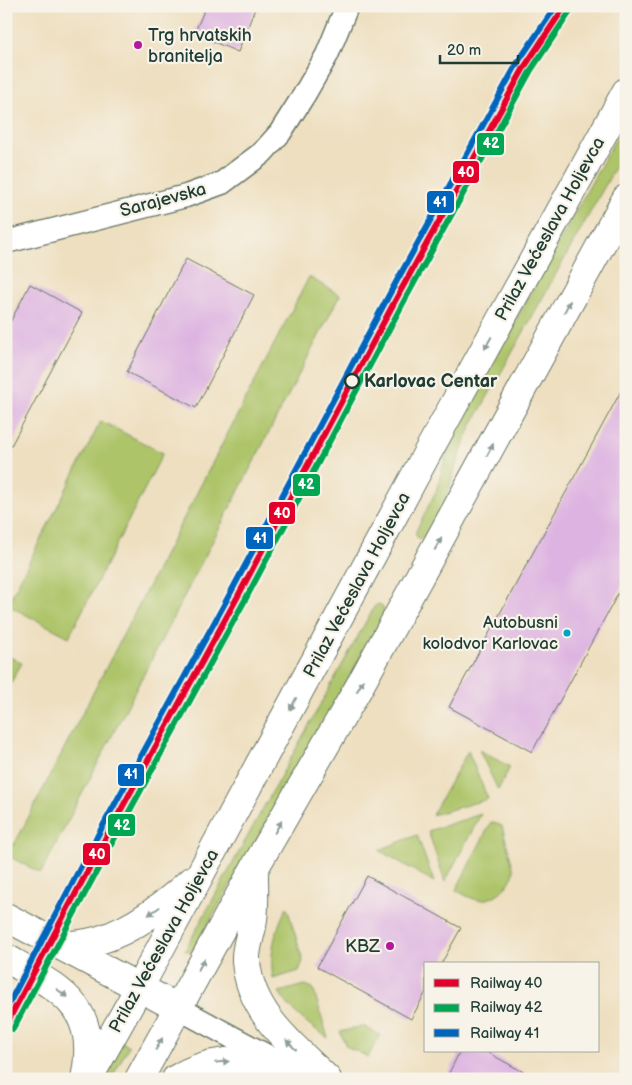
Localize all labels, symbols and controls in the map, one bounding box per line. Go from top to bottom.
place label: Trg hrvatskih branitelja [148,25,252,67]
scale bar [440,32,517,64]
marker: Trg hrvatskih branitelja [132,39,144,51]
text: 20 m [447,41,481,60]
line badge: 42 [476,132,505,156]
street label: Prilaz Većeslava Holjevca [491,134,609,324]
text: 42 [483,135,500,152]
line badge: 40 [452,160,480,184]
text: 40 [458,164,475,181]
street label: Sarajevska [118,178,208,222]
line badge: 41 [426,190,455,214]
text: 41 [433,194,447,211]
one-way arrow [563,300,571,314]
one-way arrow [483,337,492,350]
place label: Karlovac Centar [364,371,498,392]
marker: Karlovac Centar [344,373,360,389]
one-way arrow [486,443,494,457]
line badge: 42 [292,473,321,497]
text: 42 [298,476,315,493]
street label: Prilaz Većeslava Holjevca [299,489,415,681]
line badge: 40 [268,501,296,525]
text: 40 [274,505,291,522]
line badge: 41 [245,526,274,550]
text: 41 [253,530,267,547]
one-way arrow [434,537,442,551]
place label: Autobusni kolodvor Karlovac [422,613,558,654]
marker: Autobusni kolodvor Karlovac [562,628,572,638]
one-way arrow [355,680,364,693]
one-way arrow [289,696,297,711]
line badge: 41 [117,763,145,787]
text: 41 [124,766,138,783]
line badge: 42 [107,813,136,837]
text: 42 [114,817,131,834]
one-way arrow [274,819,282,834]
line badge: 40 [82,842,111,866]
text: 40 [89,846,106,863]
street label: Prilaz Većeslava Holjevca [105,846,223,1036]
one-way arrow [147,906,161,916]
place label: KBZ [345,936,380,957]
marker: KBZ [384,940,396,952]
one-way arrow [196,959,205,972]
legend [424,962,600,1052]
text: Railway 40 [470,974,542,993]
one-way arrow [55,988,68,999]
text: Railway 42 [470,998,542,1017]
text: Railway 41 [470,1024,539,1043]
one-way arrow [154,1037,163,1050]
one-way arrow [286,1039,298,1051]
one-way arrow [214,1058,230,1066]

